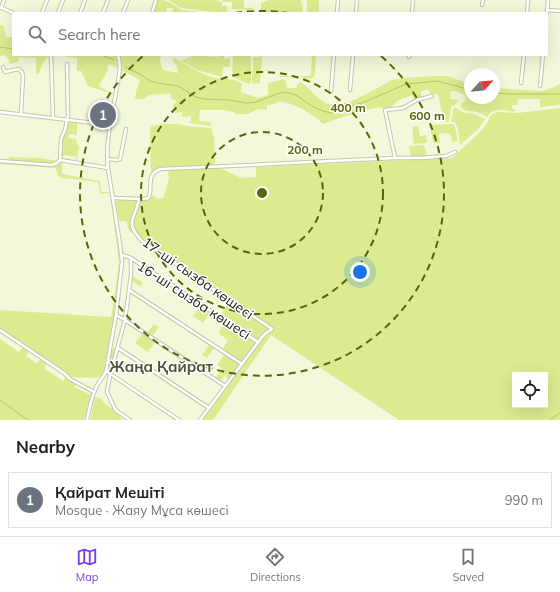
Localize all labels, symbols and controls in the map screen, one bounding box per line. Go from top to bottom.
search box [12,12,548,56]
icon: search [26,23,48,45]
text: Search here [58,25,140,44]
north arrow [464,68,500,104]
pin: 1 [90,100,116,130]
text: 400 m [330,100,366,115]
text: 600 m [409,108,445,123]
text: 200 m [287,142,323,157]
centre of rings [255,186,269,200]
street label: 17-ші сызба көшесі [139,233,257,323]
street label: 16-ші сызба көшесі [134,257,254,343]
your location [350,262,370,282]
district label: Жаңа Қайрат [109,357,214,376]
map controls [512,372,548,408]
button: locate [512,372,548,408]
text: Nearby [16,436,75,457]
text: Қайрат Мешіті [55,483,165,502]
text: 1 [26,492,34,508]
text: 990 m [505,492,543,508]
text: Mosque · Жаяу Мұса көшесі [55,502,229,518]
tab: Map [76,546,98,584]
tab: Directions [250,546,301,584]
tab: Saved [452,546,484,584]

